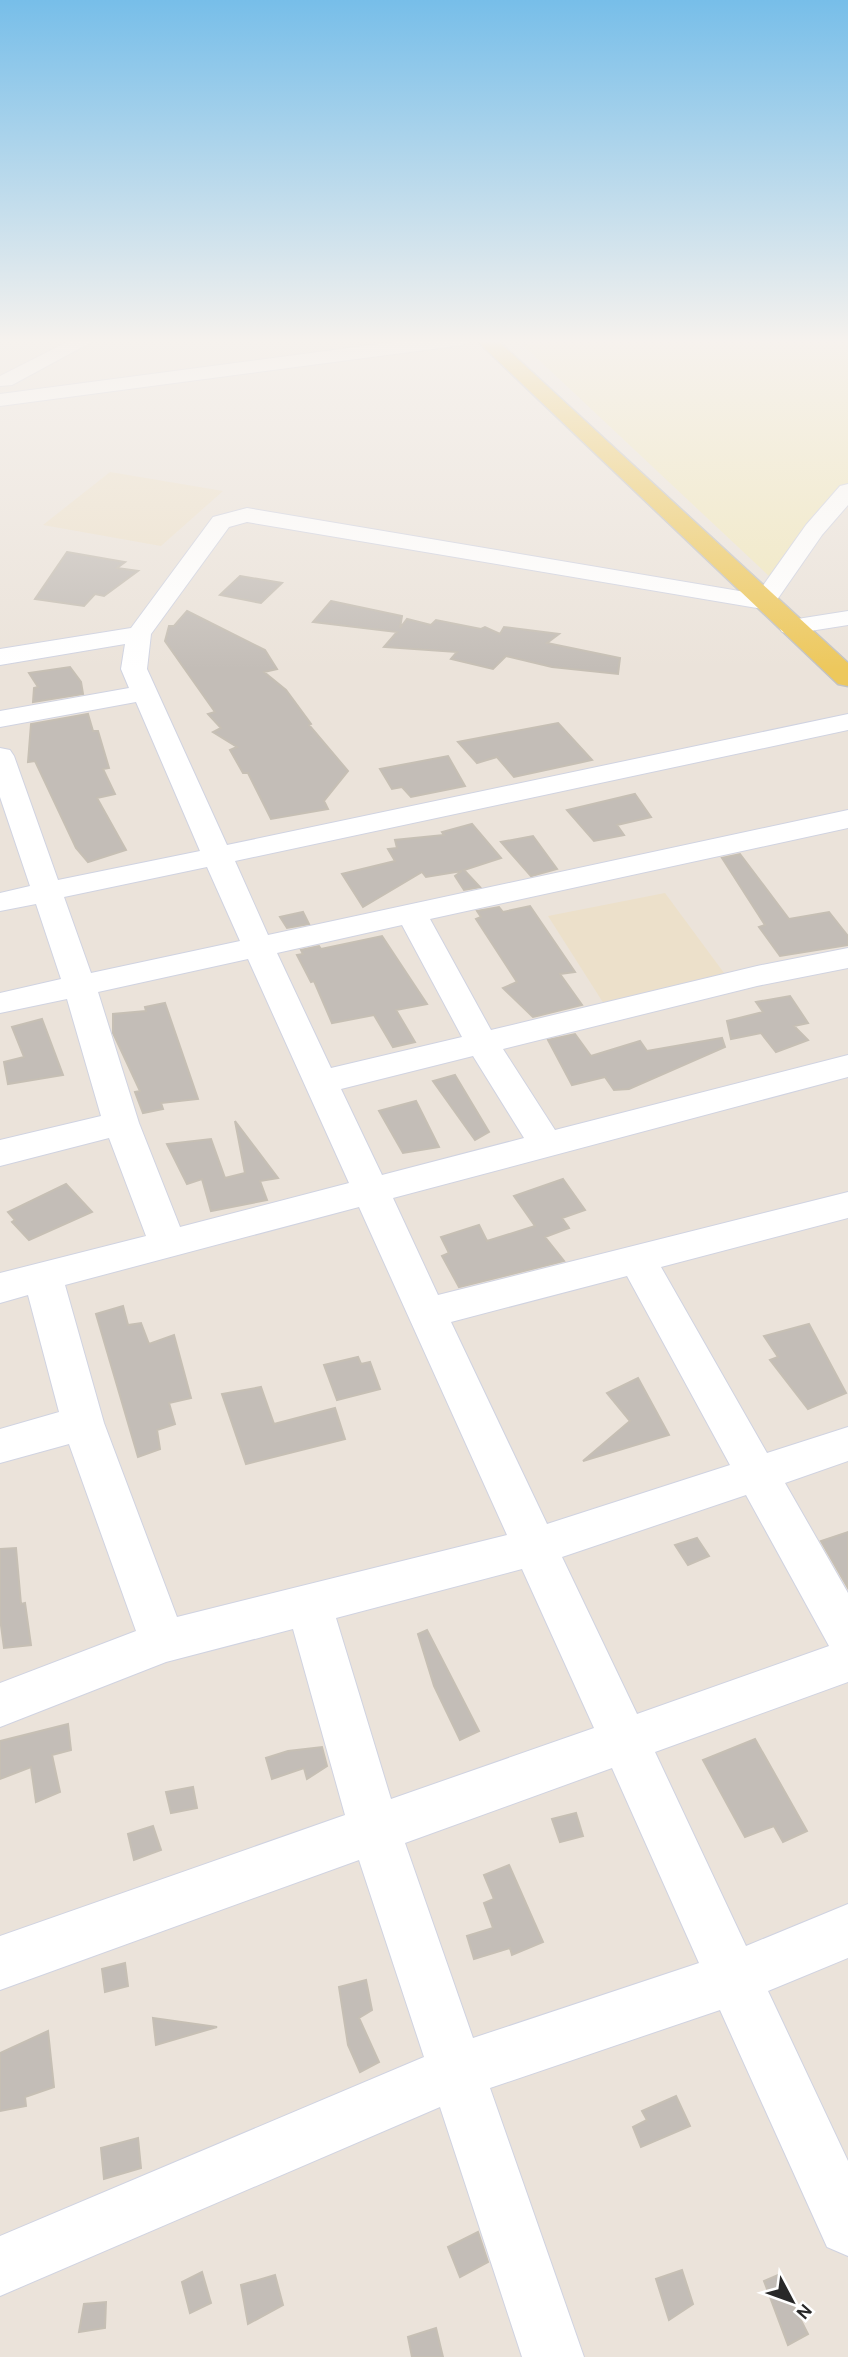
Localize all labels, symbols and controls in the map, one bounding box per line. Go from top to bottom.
north arrow [757,2266,827,2336]
text: N [791,2299,817,2324]

